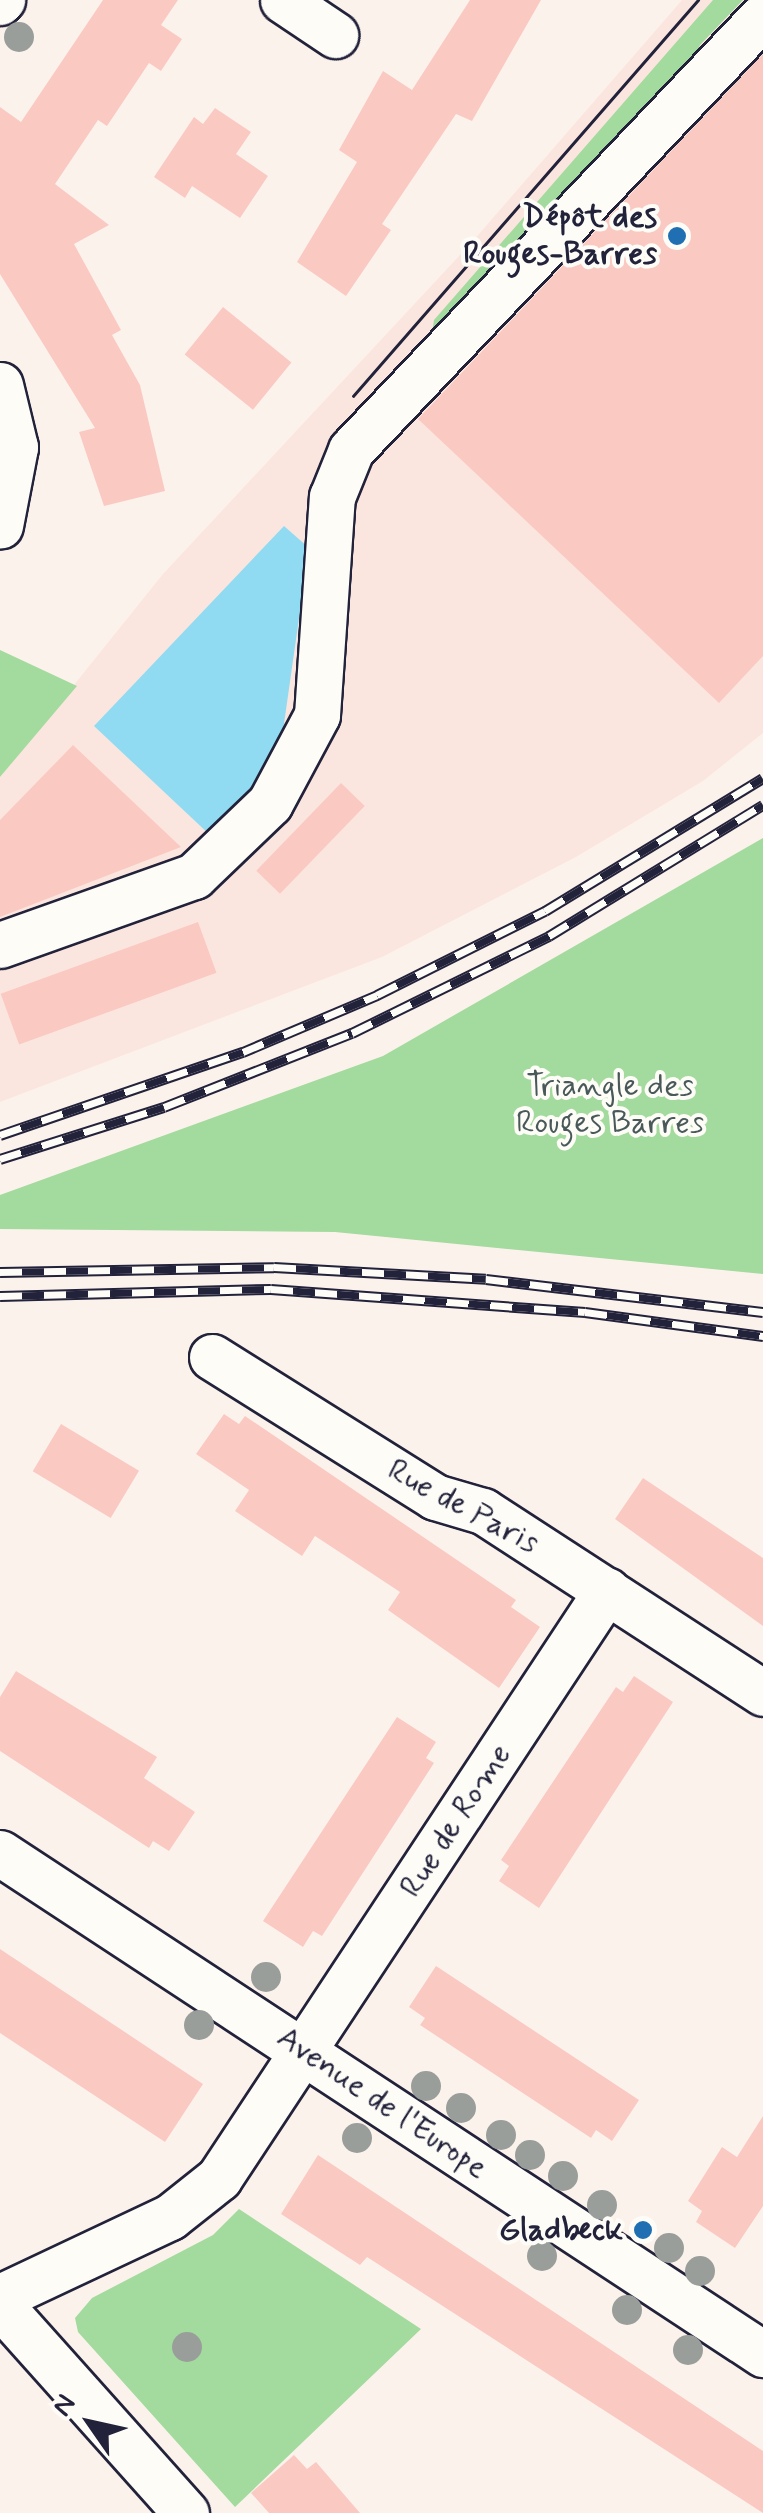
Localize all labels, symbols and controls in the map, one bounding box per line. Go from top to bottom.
place label: Dépôt des Rouges-Barres [463,199,657,274]
marker: Dépôt des Rouges-Barres [666,225,688,247]
park label: Triangle des Rouges Barres [516,1068,704,1143]
street label: Rue de Paris [382,1452,544,1562]
street label: Rue de Rome [393,1738,519,1904]
street label: Avenue de l'Europe [269,2018,495,2188]
place label: Gladbeck [499,2211,623,2249]
marker: Gladbeck [632,2219,654,2241]
north arrow [40,2373,140,2473]
text: N [44,2388,85,2424]

